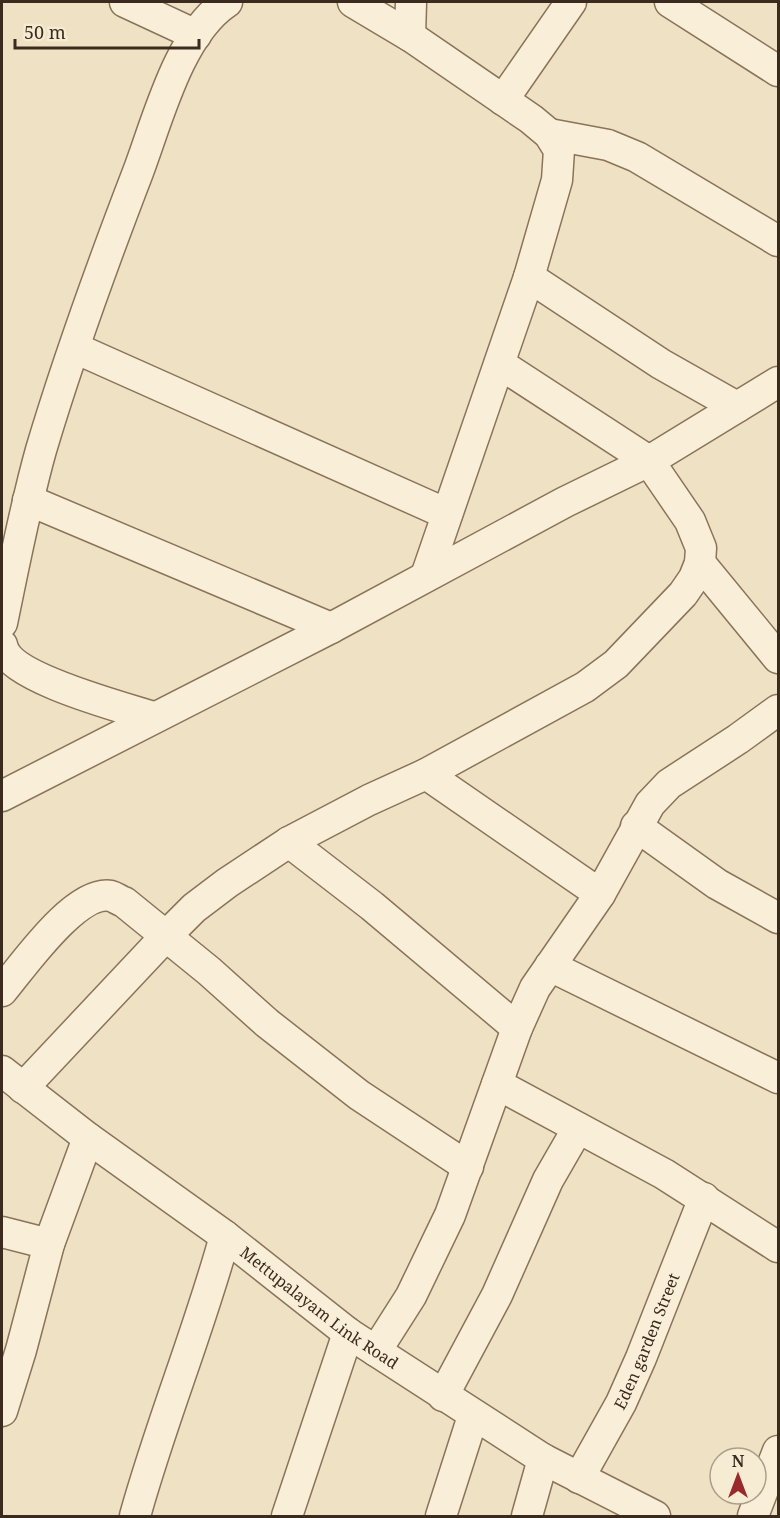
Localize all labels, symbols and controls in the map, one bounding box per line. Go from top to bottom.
scale bar [15,12,200,50]
text: 50 m [24,20,66,44]
street label: Mettupalayam Link Road [236,1241,403,1374]
street label: Eden garden Street [609,1269,685,1413]
north arrow [708,1446,768,1506]
text: N [732,1450,745,1472]

